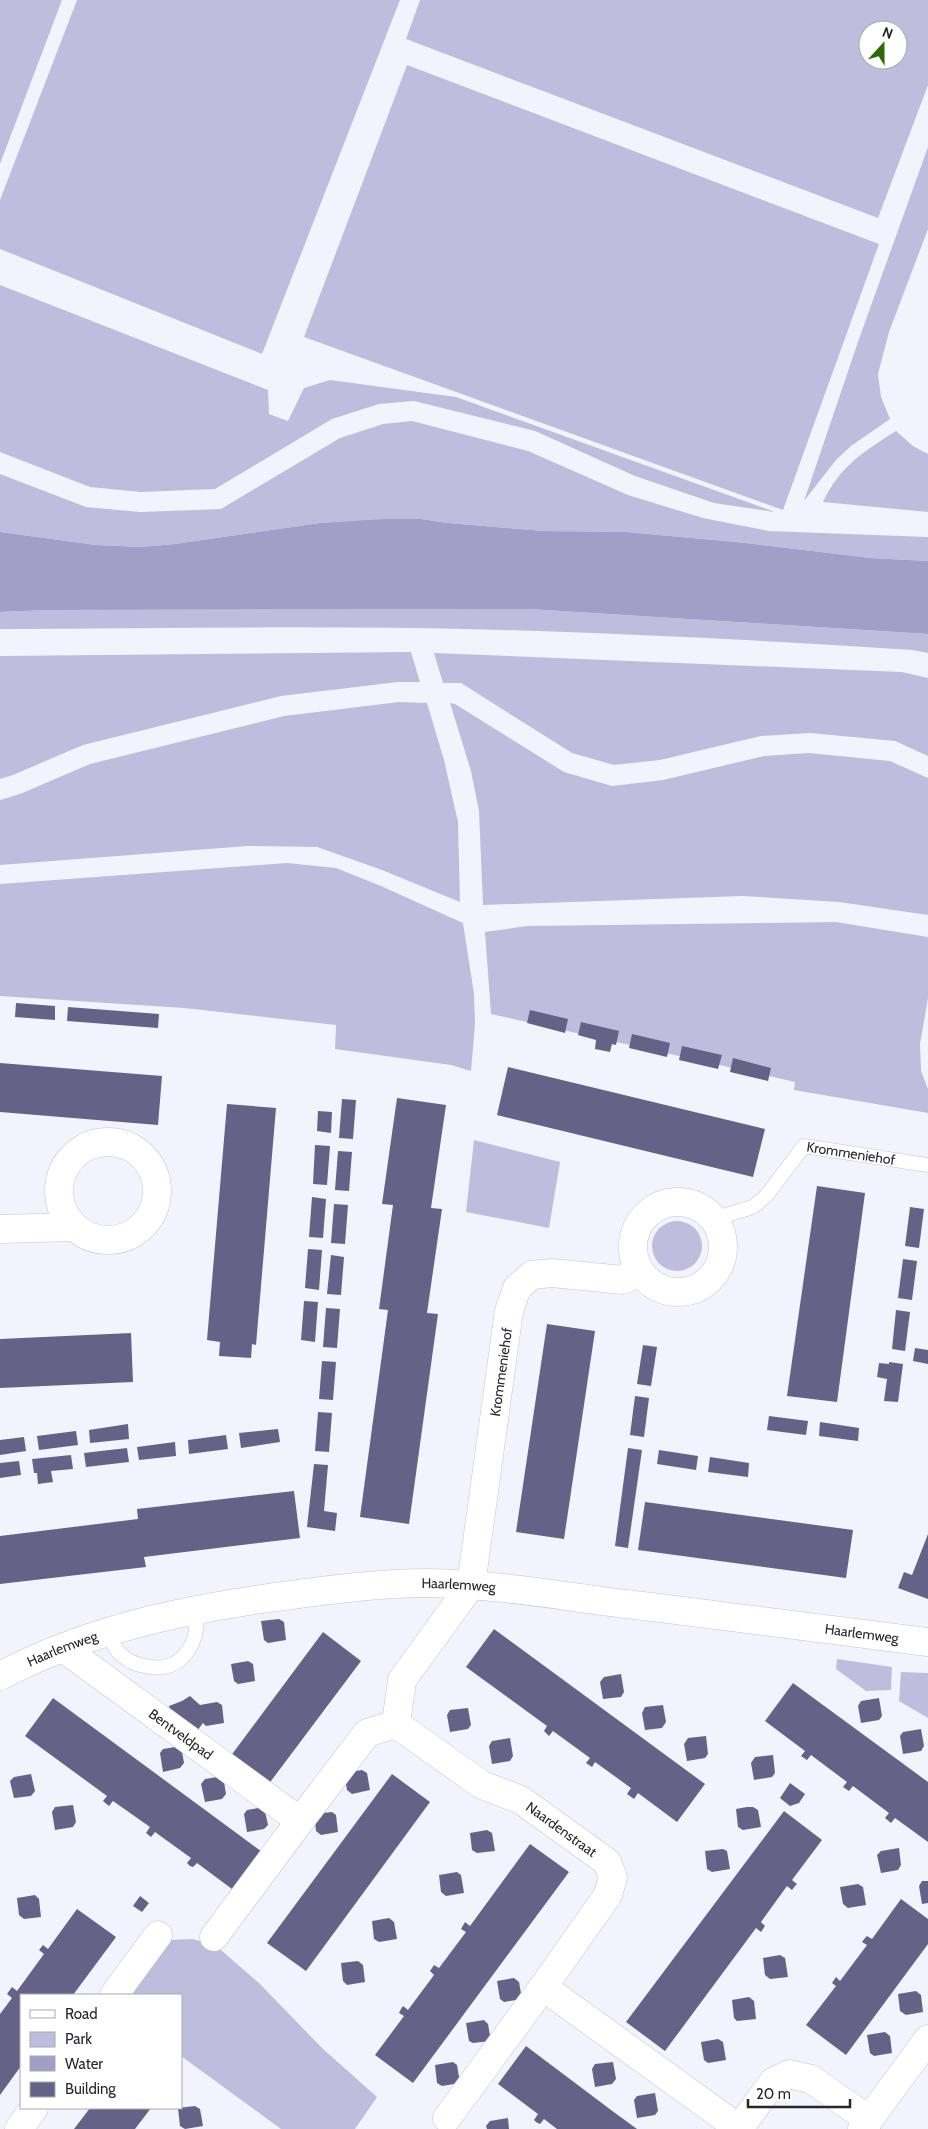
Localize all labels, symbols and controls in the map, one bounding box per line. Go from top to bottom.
north arrow [858,20,908,70]
text: N [880,23,896,43]
street label: Krommeniehof [805,1138,897,1169]
street label: Krommeniehof [486,1326,516,1418]
street label: Haarlemweg [421,1574,498,1596]
street label: Haarlemweg [824,1620,901,1647]
street label: Haarlemweg [24,1627,101,1671]
street label: Bentveldpad [145,1705,217,1764]
street label: Naardenstraat [523,1798,601,1861]
legend [20,1994,182,2109]
text: Road [65,2005,98,2023]
text: Park [65,2030,92,2048]
text: Water [65,2055,103,2073]
scale bar [748,2076,850,2108]
text: Building [65,2080,116,2098]
text: 20 m [756,2085,791,2103]

